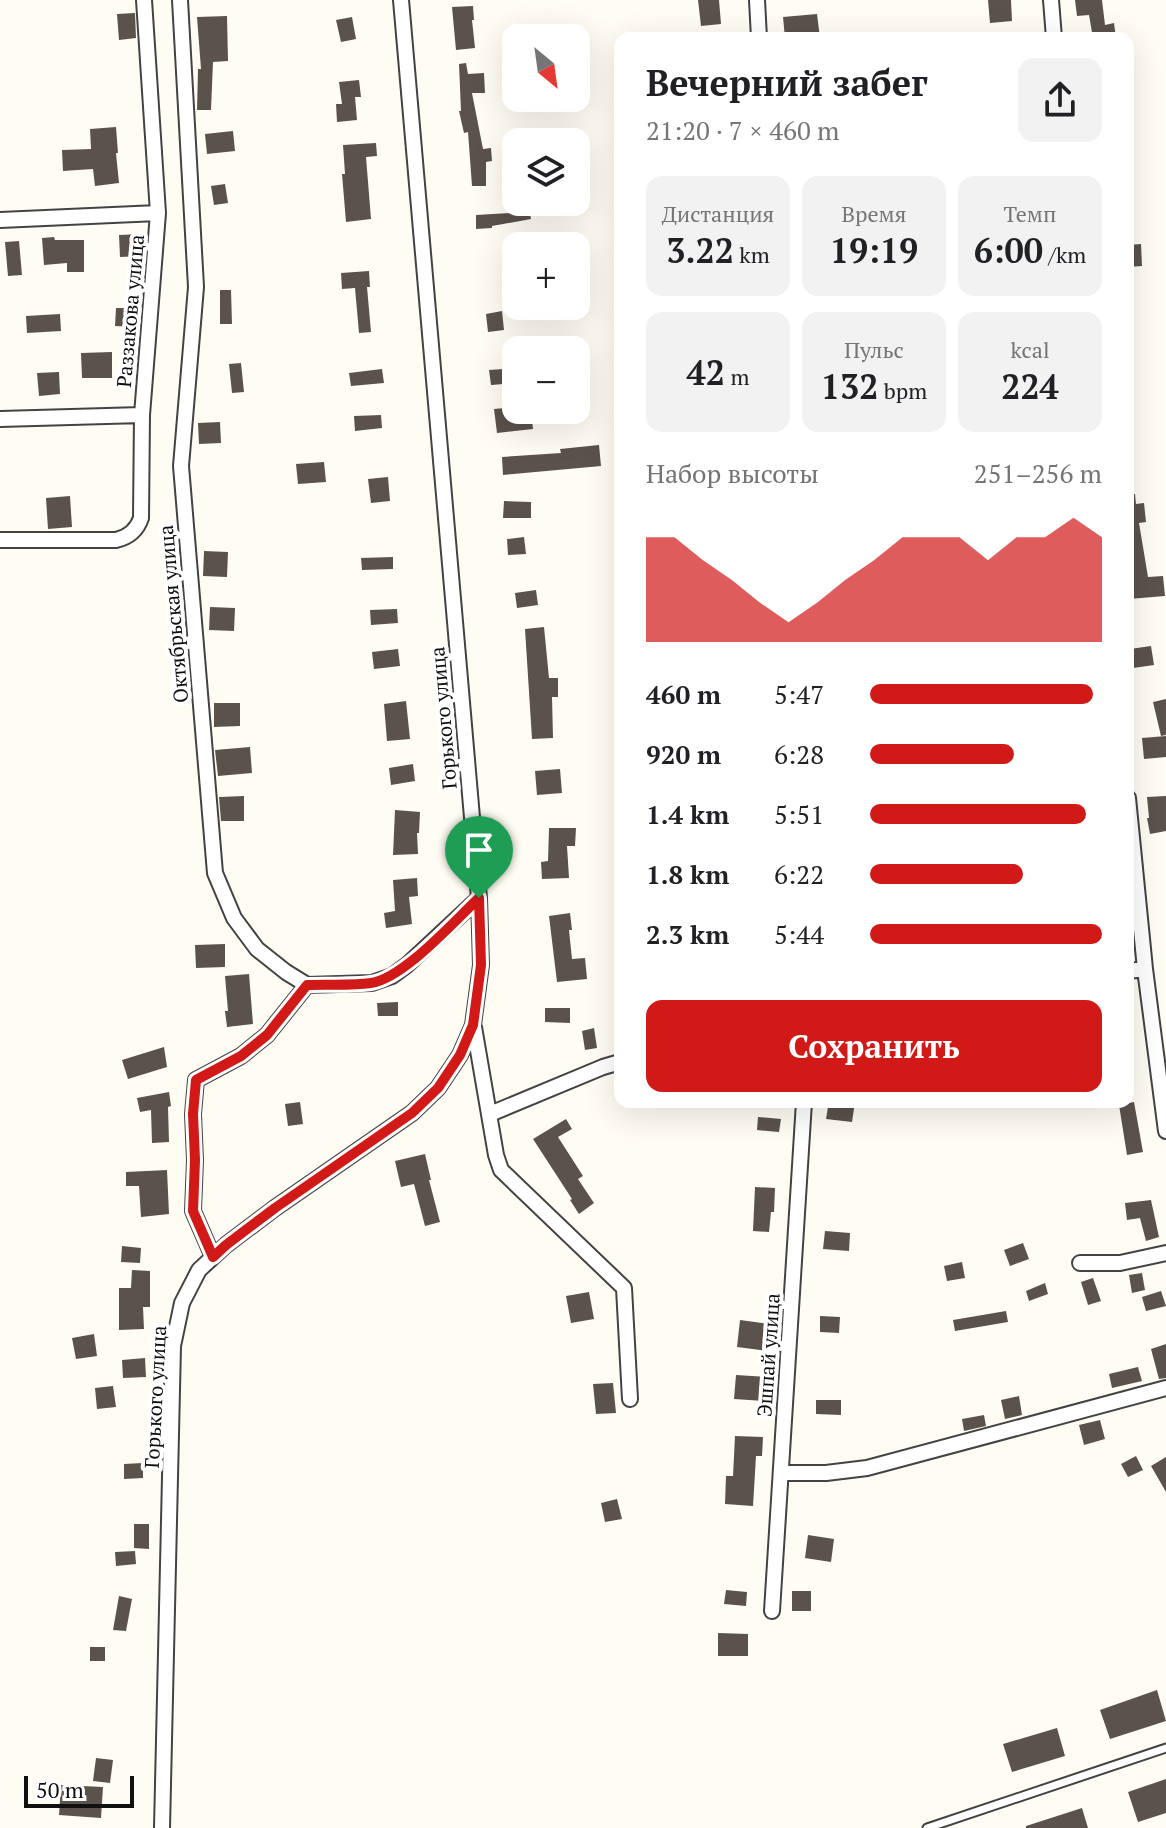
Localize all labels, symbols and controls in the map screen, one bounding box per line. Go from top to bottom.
north arrow [502,24,590,112]
map controls [502,24,590,424]
button: share [1018,58,1102,142]
text: Вечерний забег [646,59,928,106]
text: 21:20 · 7 × 460 m [646,113,840,147]
button: layers [502,128,590,216]
text: Дистанция [662,199,774,228]
text: Время [842,199,906,228]
text: Темп [1004,199,1056,228]
text: 3.22 [666,228,734,273]
text: 19:19 [830,228,918,273]
text: 6:00 [974,228,1043,273]
button: + [502,232,590,320]
street label: Раззакова улица [110,233,150,389]
text: km [734,240,770,269]
text: /km [1043,240,1086,269]
text: Пульс [844,335,904,364]
text: kcal [1010,335,1050,364]
button: − [502,336,590,424]
text: 42 [687,350,725,395]
text: m [725,362,749,391]
text: 132 [821,364,878,409]
text: 224 [1001,364,1059,409]
text: bpm [878,376,927,405]
text: Набор высоты [646,456,819,490]
text: 251–256 m [974,456,1102,490]
street label: Октябрьская улица [152,524,194,704]
street label: Горького улица [423,646,463,790]
text: 460 m [646,677,721,711]
text: 5:47 [774,677,824,711]
text: 920 m [646,737,721,771]
text: 6:28 [774,737,824,771]
text: 1.4 km [646,797,729,831]
text: 5:51 [774,797,824,831]
pin [445,816,513,898]
icon: arrive [457,828,501,872]
text: 1.8 km [646,857,729,891]
text: 6:22 [774,857,824,891]
text: 2.3 km [646,917,729,951]
text: 5:44 [774,917,824,951]
button: Сохранить [646,1000,1102,1092]
street label: Эшпай улица [750,1292,786,1418]
street label: Горького улица [138,1325,172,1469]
scale bar [24,1772,134,1808]
text: 50 m [36,1775,84,1804]

